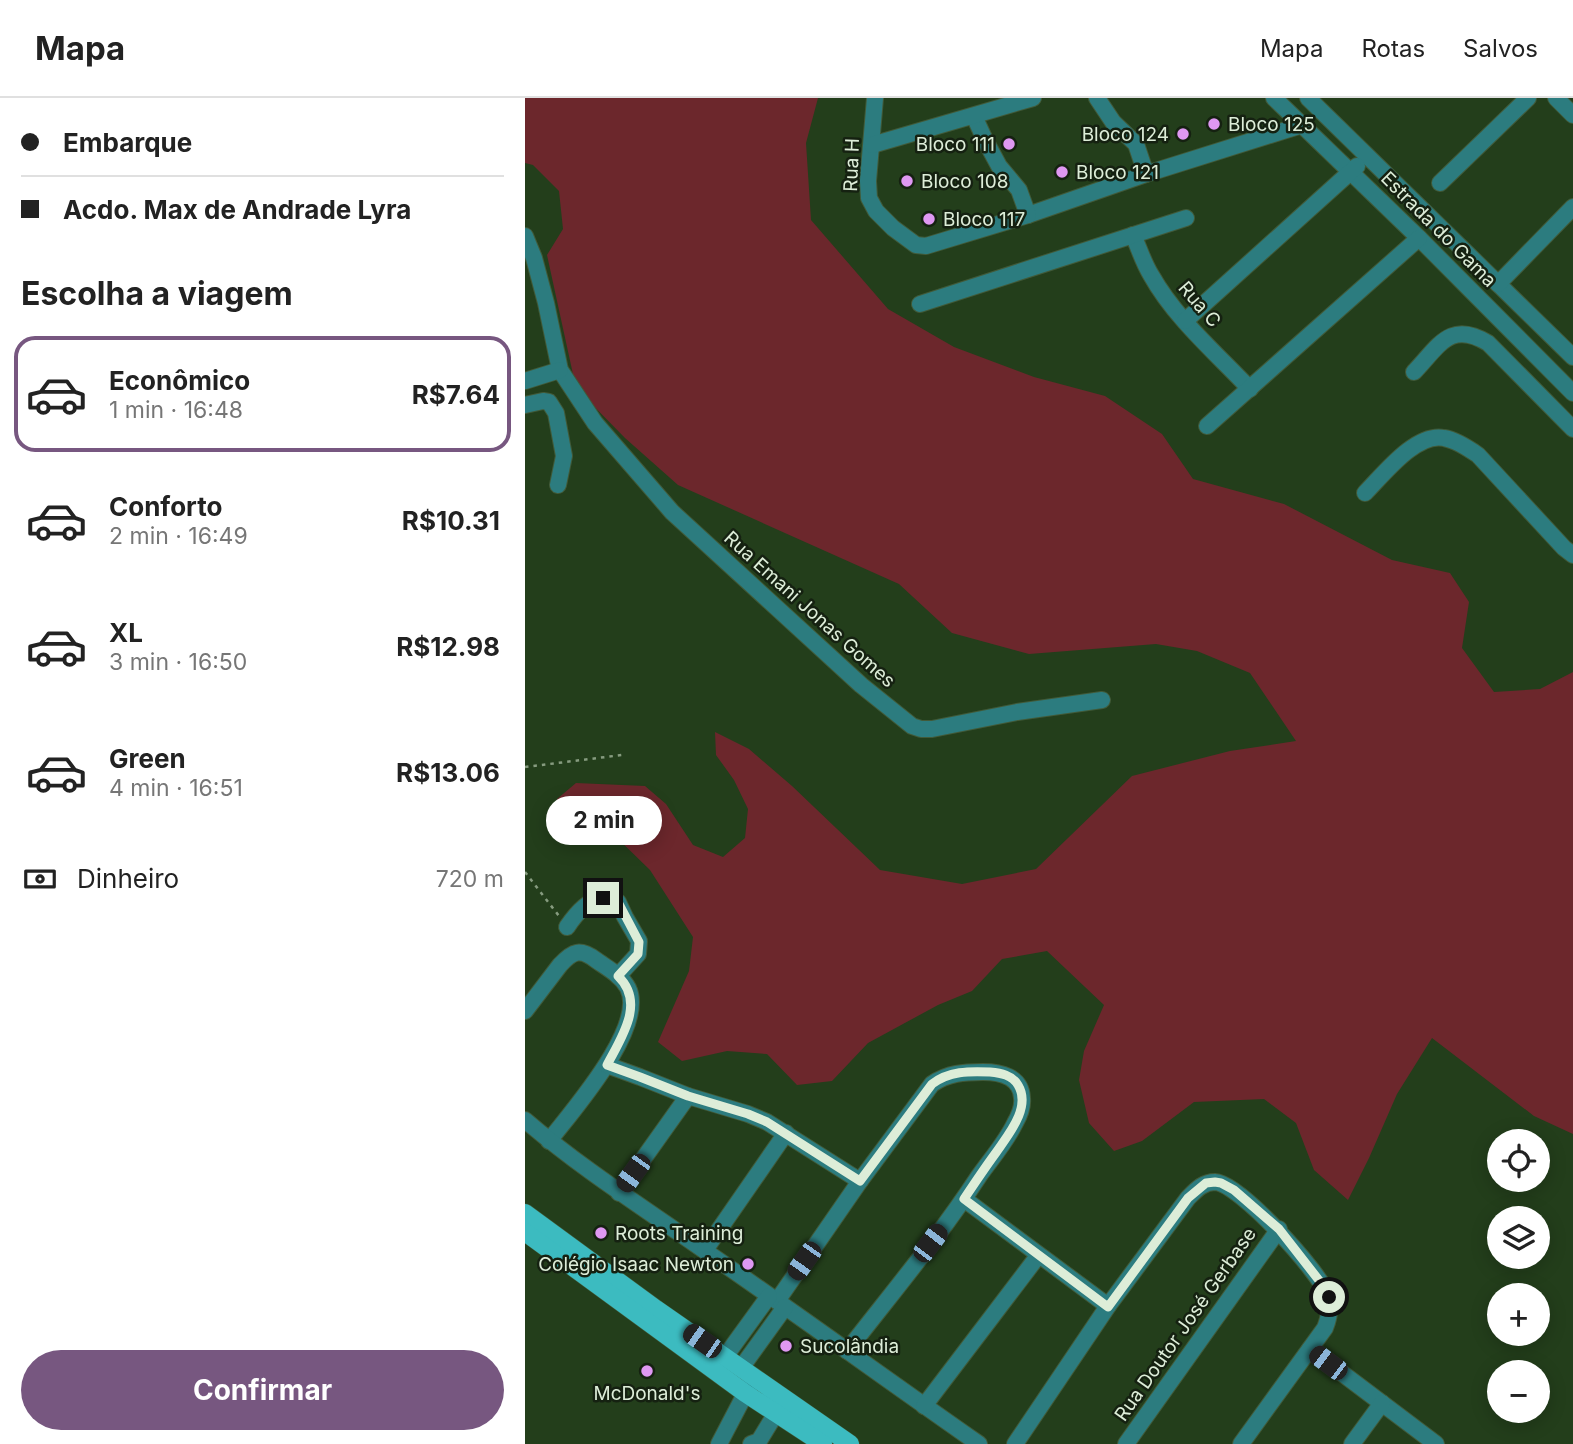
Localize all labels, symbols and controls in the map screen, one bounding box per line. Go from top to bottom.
text: Mapa [35,28,125,68]
text: Mapa [1260,34,1324,63]
text: Rotas [1362,34,1425,63]
text: Salvos [1463,34,1538,63]
place label: Bloco 125 [1228,113,1315,136]
marker: Bloco 125 [1206,116,1222,132]
place label: Bloco 124 [1082,123,1169,146]
marker: Bloco 124 [1175,126,1191,142]
text: Embarque [63,127,192,158]
place label: Bloco 111 [916,133,995,156]
marker: Bloco 111 [1001,136,1017,152]
street label: Rua H [839,138,864,192]
place label: Bloco 121 [1076,161,1159,184]
marker: Bloco 121 [1054,164,1070,180]
street label: Estrada do Gama [1376,167,1501,292]
place label: Bloco 108 [921,170,1009,193]
marker: Bloco 108 [899,173,915,189]
text: Acdo. Max de Andrade Lyra [63,194,411,225]
place label: Bloco 117 [943,208,1025,231]
marker: Bloco 117 [921,211,937,227]
text: Escolha a viagem [21,274,293,313]
street label: Rua C [1173,277,1226,332]
icon: car [25,363,88,426]
text: Econômico [109,365,250,396]
text: R$7.64 [412,379,500,410]
text: 1 min · 16:48 [109,396,243,424]
icon: car [25,489,88,552]
text: Conforto [109,491,222,522]
text: R$10.31 [402,505,500,536]
text: 2 min · 16:49 [109,522,248,550]
street label: Rua Emani Jonas Gomes [719,526,900,692]
icon: car [25,615,88,678]
text: XL [109,617,143,648]
text: R$12.98 [396,631,500,662]
text: 3 min · 16:50 [109,648,247,676]
icon: car [25,741,88,804]
text: Green [109,743,186,774]
text: R$13.06 [396,757,500,788]
text: 4 min · 16:51 [109,774,243,802]
callout: 2 min [545,796,661,846]
text: 2 min [573,806,635,834]
icon: cash [21,860,59,898]
text: Dinheiro [77,863,179,894]
text: 720 m [436,865,504,893]
route end [587,882,619,914]
map controls [1487,1129,1550,1423]
button: locate [1487,1129,1550,1192]
car [613,1150,654,1196]
button: layers [1487,1206,1550,1269]
car [909,1220,952,1266]
place label: Roots Training [615,1222,743,1245]
street label: Rua Doutor José Gerbase [1110,1223,1261,1425]
marker: Roots Training [593,1225,609,1241]
car [784,1238,825,1284]
place label: Colégio Isaac Newton [538,1253,734,1276]
marker: Colégio Isaac Newton [740,1256,756,1272]
route start [1313,1281,1345,1313]
button: + [1487,1283,1550,1346]
car [679,1320,726,1362]
place label: Sucolândia [800,1335,899,1358]
marker: Sucolândia [778,1338,794,1354]
car [1305,1342,1352,1384]
button: Confirmar [21,1350,504,1430]
button: − [1487,1360,1550,1423]
marker: McDonald's [639,1363,655,1379]
place label: McDonald's [594,1382,700,1405]

